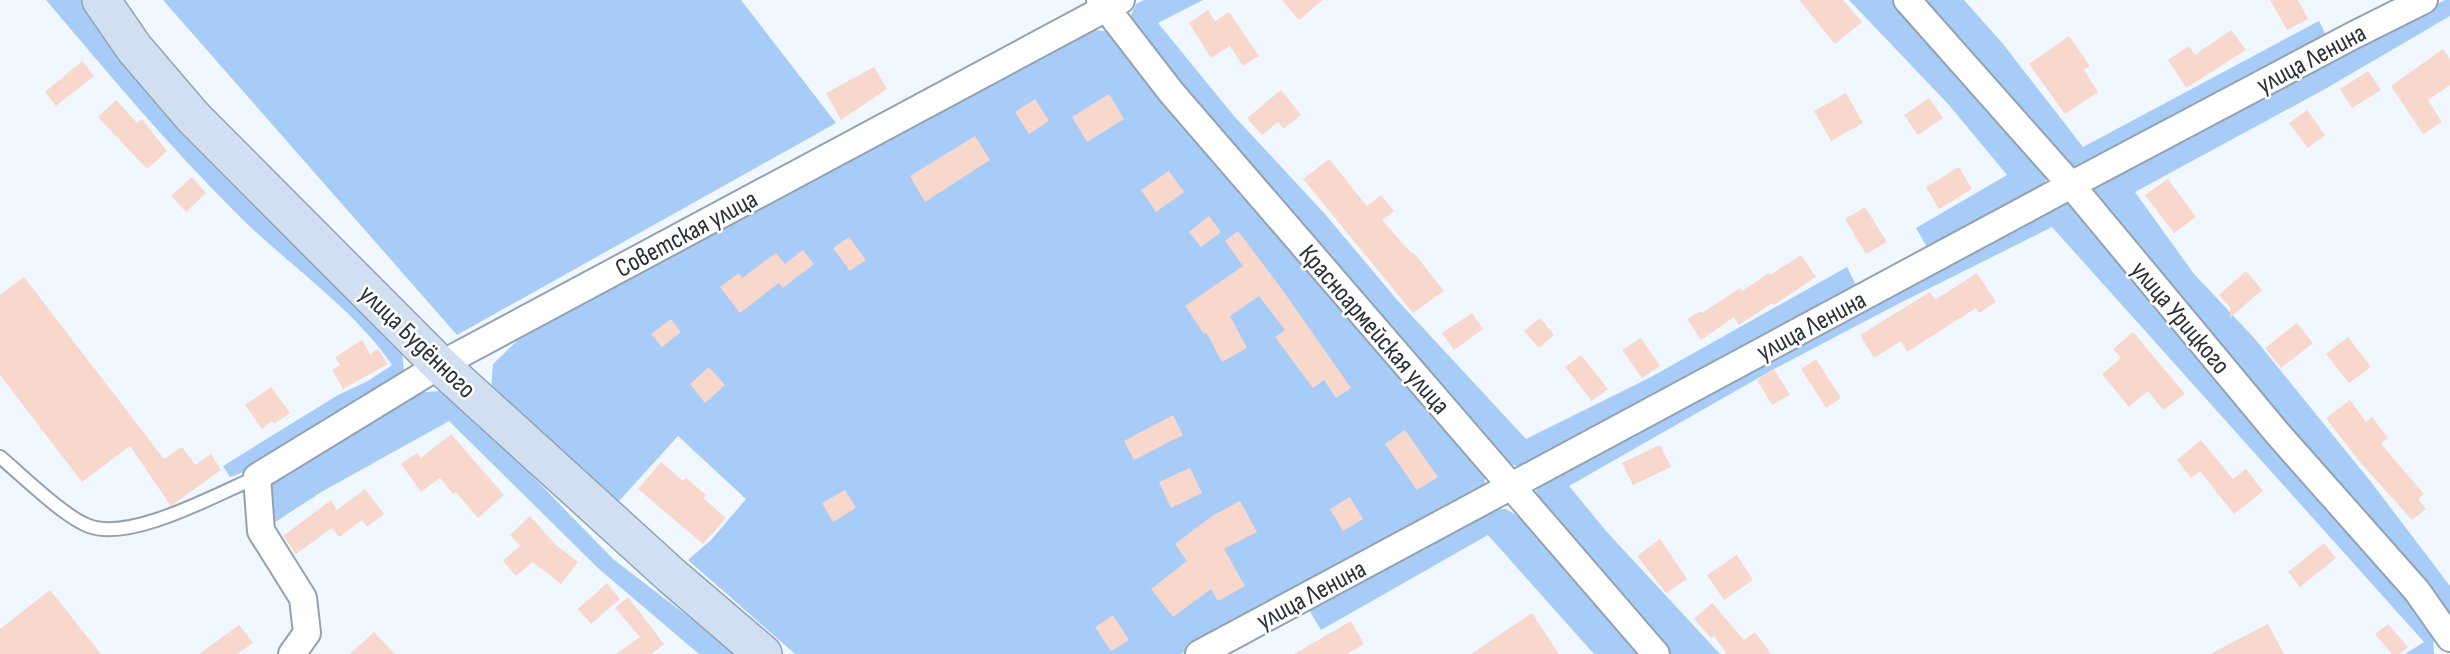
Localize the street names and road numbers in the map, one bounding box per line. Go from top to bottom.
street label: улица Ленина [2252,18,2372,101]
street label: Советская улица [610,184,763,285]
street label: Красноармейская улица [1292,239,1456,421]
street label: улица Урицкого [2124,255,2236,381]
street label: улица Будённого [352,279,482,405]
street label: улица Ленина [1752,285,1872,368]
street label: улица Ленина [1252,554,1372,637]

